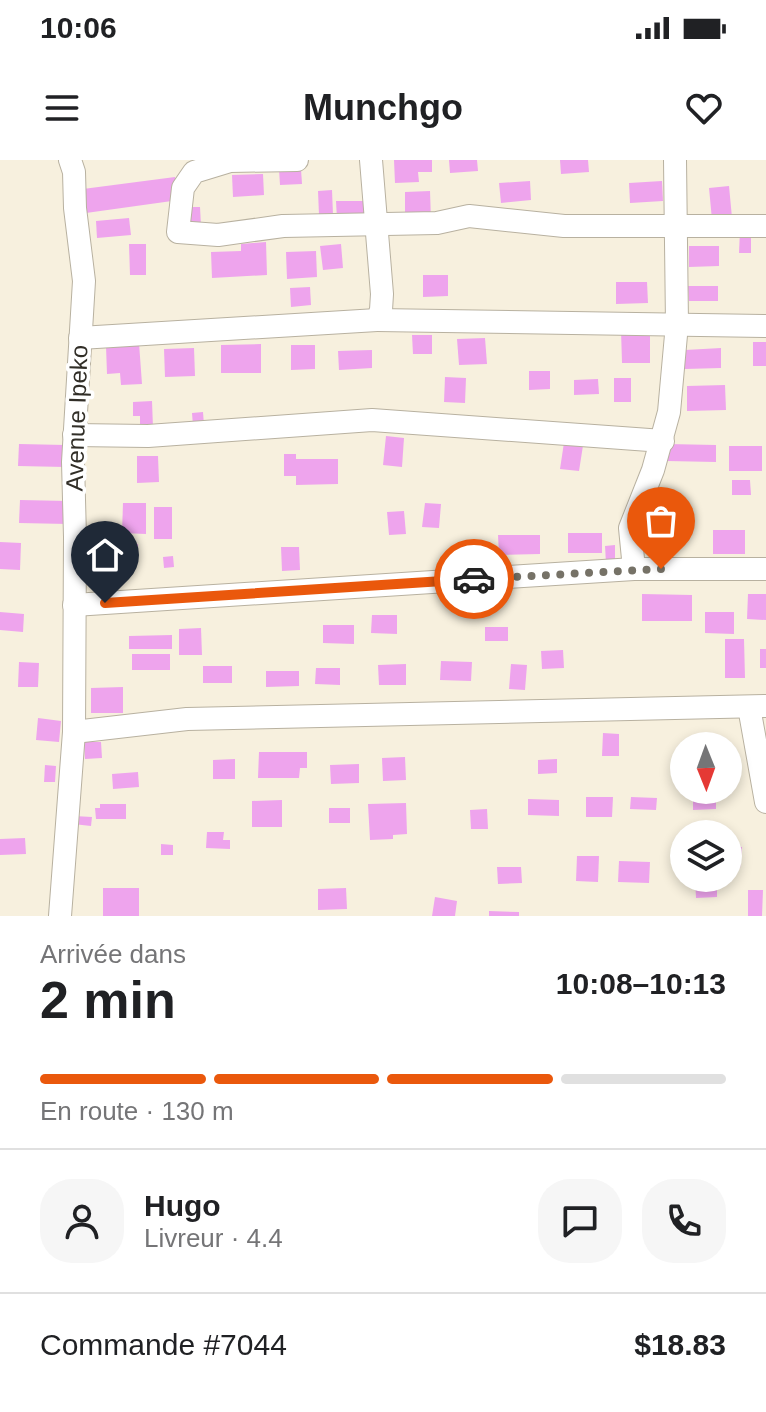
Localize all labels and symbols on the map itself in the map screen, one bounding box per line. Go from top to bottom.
street label: Avenue Ipeko [60,344,93,492]
pin [627,487,695,569]
pin [71,521,139,603]
courier [434,539,514,619]
north arrow [670,732,742,804]

